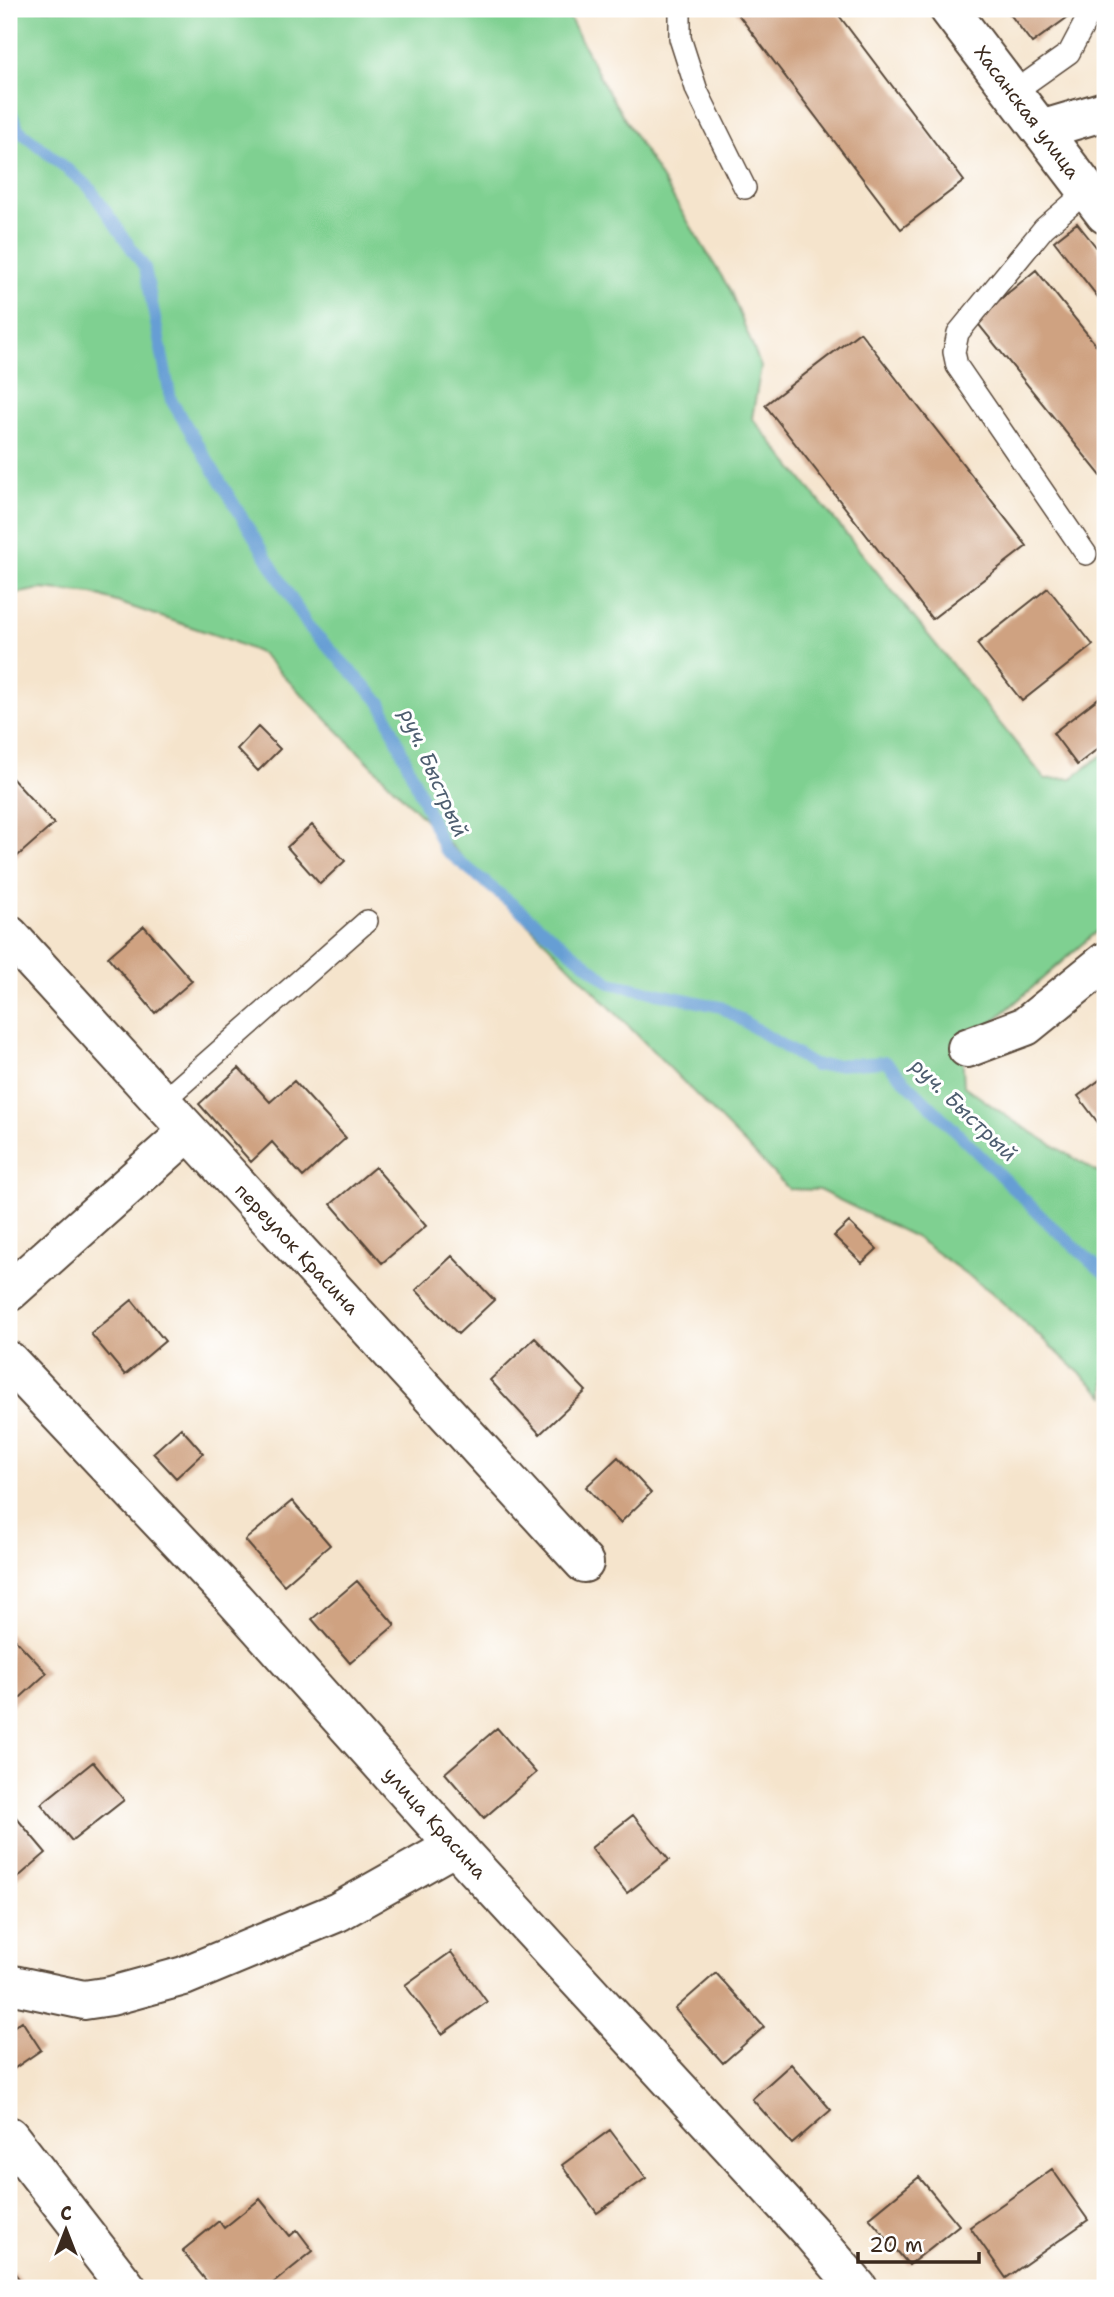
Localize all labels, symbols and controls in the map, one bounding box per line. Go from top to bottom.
street label: Хасанская улица [969,40,1085,184]
water label: руч. Быстрый [393,704,475,842]
water label: руч. Быстрый [904,1051,1023,1168]
street label: переулок Красина [230,1178,364,1320]
street label: улица Красина [378,1762,492,1884]
north arrow [32,2196,102,2266]
text: С [60,2201,72,2226]
scale bar [858,2220,979,2264]
text: 20 m [869,2231,923,2259]

